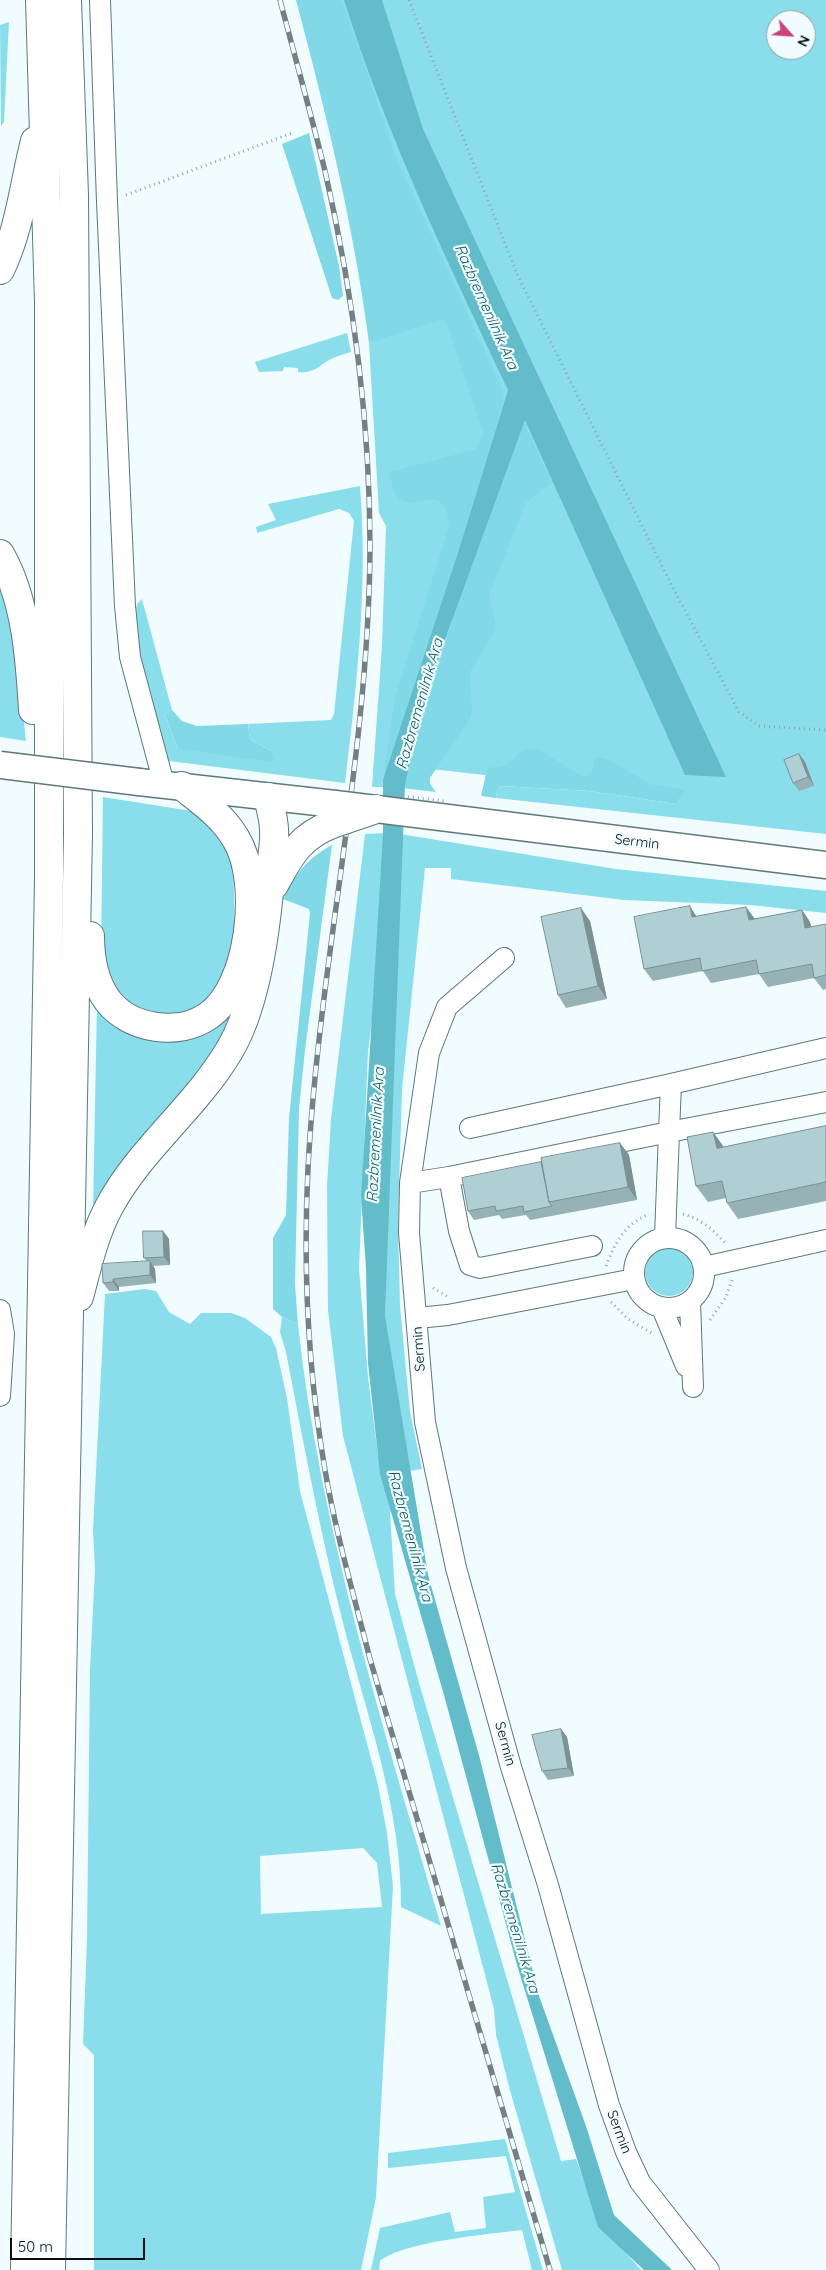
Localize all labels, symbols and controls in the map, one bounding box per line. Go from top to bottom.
north arrow [766,10,816,60]
text: N [793,33,814,50]
water label: Razbremenilnik Ara [450,242,522,372]
water label: Razbremenilnik Ara [393,637,447,771]
street label: Sermin [614,831,660,853]
water label: Razbremenilnik Ara [363,1067,389,1203]
street label: Sermin [409,1326,429,1372]
water label: Razbremenilnik Ara [384,1468,436,1604]
street label: Sermin [491,1720,519,1768]
water label: Razbremenilnik Ara [487,1861,543,1995]
street label: Sermin [603,2108,635,2156]
scale bar [12,2228,148,2260]
text: 50 m [18,2237,53,2256]

